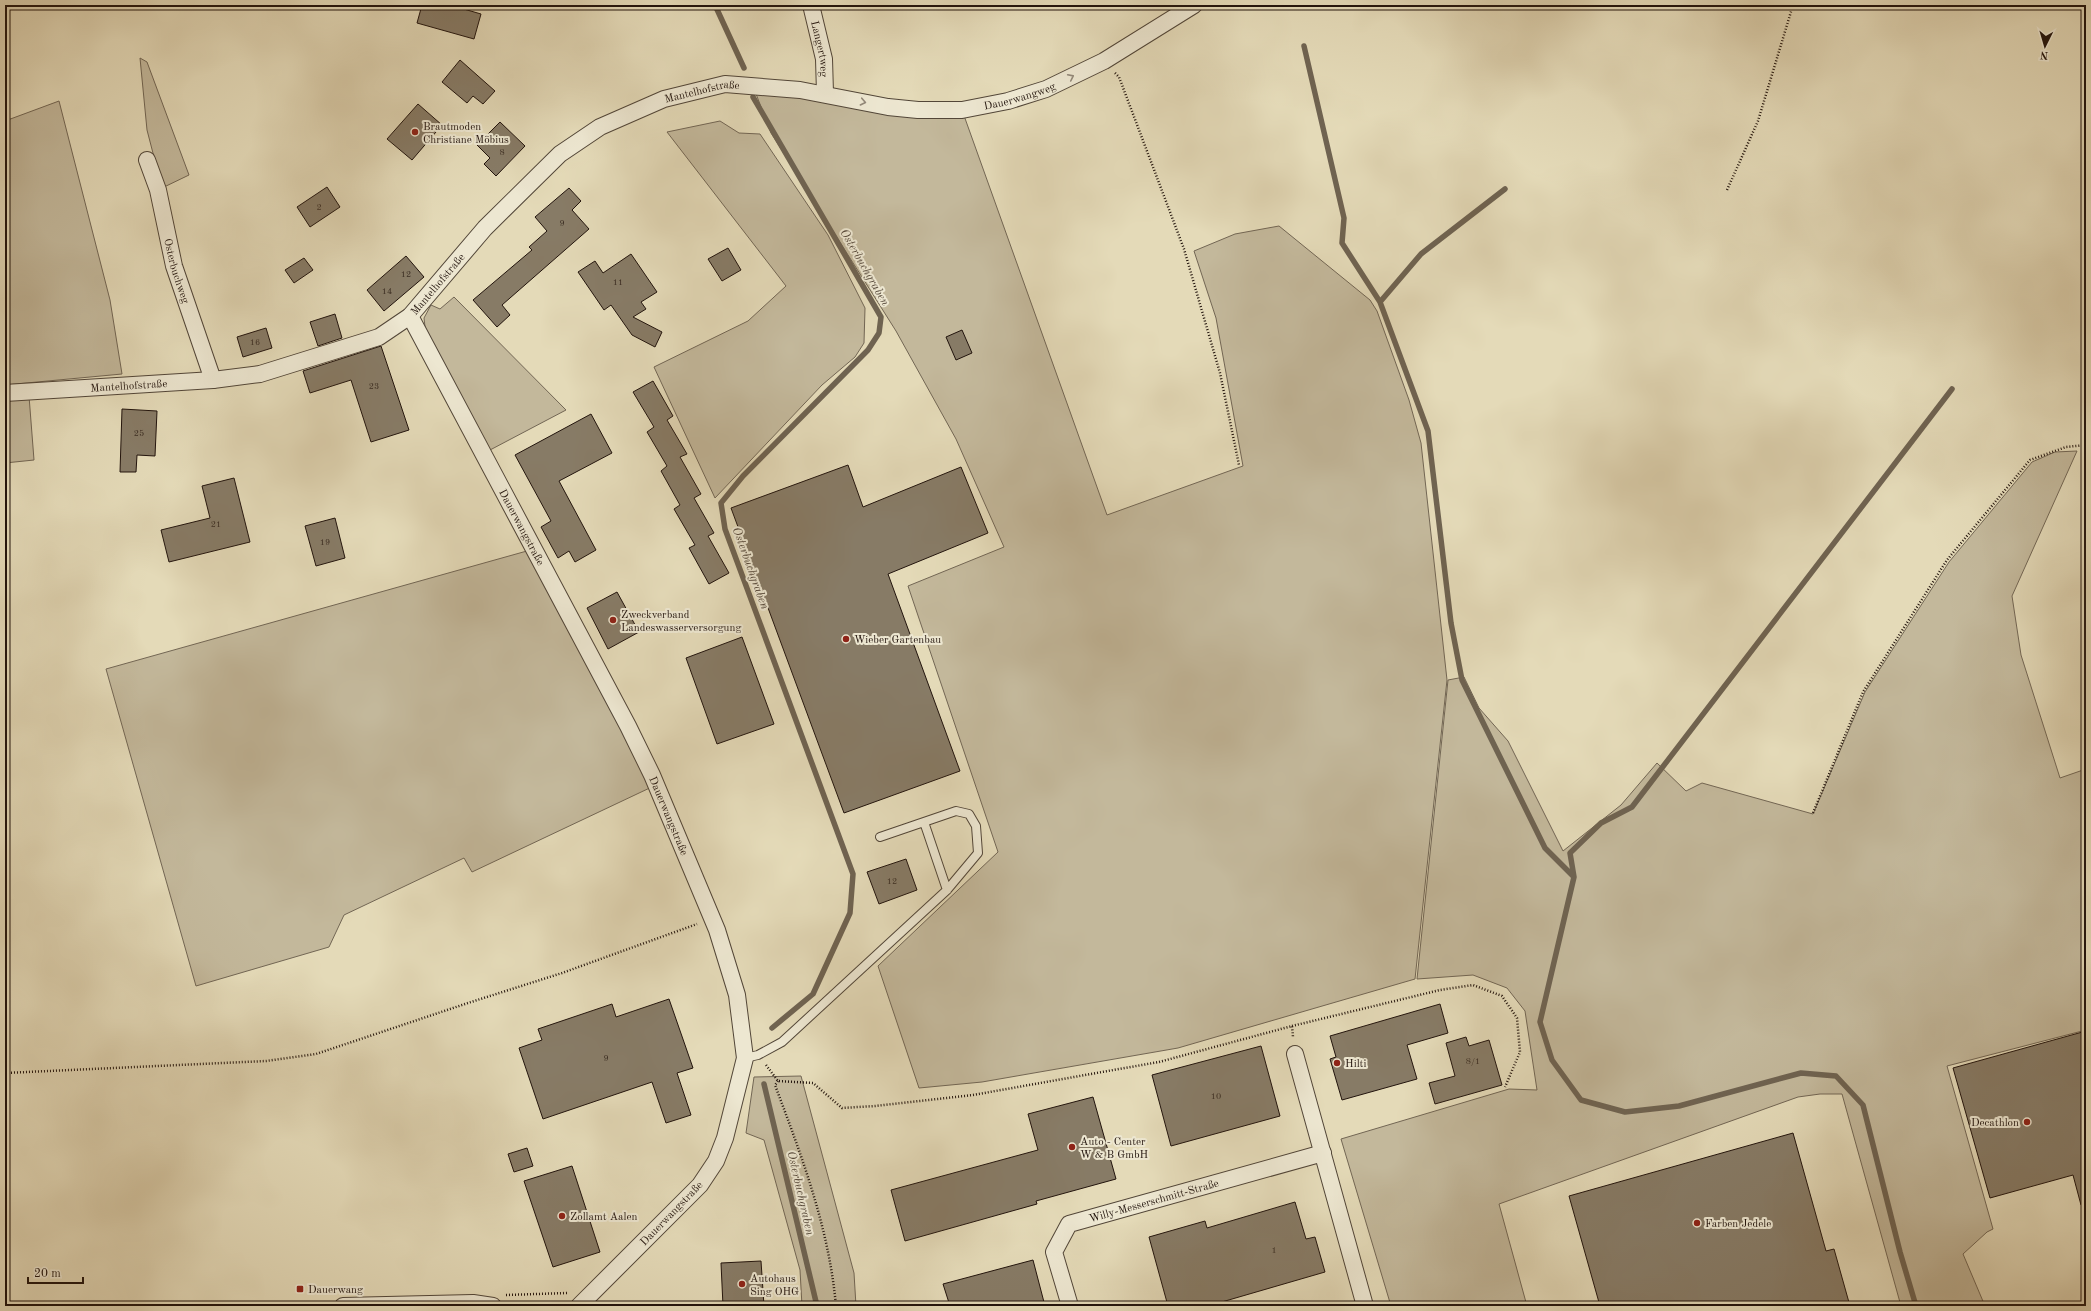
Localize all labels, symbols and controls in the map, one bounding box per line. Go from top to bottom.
street label: Langertweg [808,20,829,77]
north arrow [2025,26,2065,66]
text: N [2039,49,2049,60]
one-way arrow [1067,74,1074,82]
street label: Mantelhofstraße [664,80,740,106]
street label: Dauerwangweg [983,81,1058,113]
one-way arrow [860,97,867,105]
place label: Brautmoden Christiane Möbius [423,122,509,146]
marker: Brautmoden Christiane Möbius [410,127,420,137]
house number: 8 [499,148,505,157]
house number: 2 [316,203,322,212]
house number: 9 [559,219,565,228]
water label: Osterbuchgraben [837,227,891,308]
street label: Osterbuchweg [161,238,190,305]
street label: Mantelhofstraße [409,252,468,318]
house number: 12 [401,270,411,279]
house number: 11 [613,278,623,287]
house number: 14 [382,287,392,296]
house number: 16 [250,338,260,347]
street label: Mantelhofstraße [90,379,168,395]
house number: 23 [369,382,379,391]
house number: 25 [134,429,144,438]
street label: Dauerwangstraße [496,488,546,568]
house number: 21 [211,520,221,529]
water label: Osterbuchgraben [730,526,770,611]
house number: 19 [320,538,330,547]
place label: Zweckverband Landeswasserversorgung [621,610,741,634]
marker: Zweckverband Landeswasserversorgung [608,615,618,625]
marker: Wieber Gartenbau [841,634,851,644]
place label: Wieber Gartenbau [854,635,941,646]
street label: Dauerwangstraße [646,775,689,857]
house number: 12 [887,877,897,886]
house number: 9 [603,1054,609,1063]
house number: 8/1 [1466,1057,1480,1066]
marker: Hilti [1332,1058,1342,1068]
place label: Hilti [1345,1059,1366,1070]
house number: 10 [1211,1092,1221,1101]
marker: Decathlon [2022,1117,2032,1127]
place label: Decathlon [1971,1118,2019,1129]
place label: Auto - Center W & B GmbH [1080,1137,1149,1161]
marker: Auto - Center W & B GmbH [1067,1142,1077,1152]
water label: Osterbuchgraben [784,1150,816,1237]
street label: Willy-Messerschmitt-Straße [1088,1178,1220,1225]
street label: Dauerwangstraße [639,1180,705,1248]
marker: Zollamt Aalen [557,1211,567,1221]
place label: Zollamt Aalen [570,1212,638,1223]
marker: Farben Jedele [1692,1218,1702,1228]
place label: Farben Jedele [1705,1219,1771,1230]
house number: 1 [1271,1246,1277,1255]
scale bar [28,1259,83,1285]
text: 20 m [34,1268,61,1280]
place label: Autohaus Sing OHG [750,1274,799,1298]
marker: Autohaus Sing OHG [737,1279,747,1289]
marker: Dauerwang [295,1284,305,1294]
place label: Dauerwang [308,1285,363,1296]

